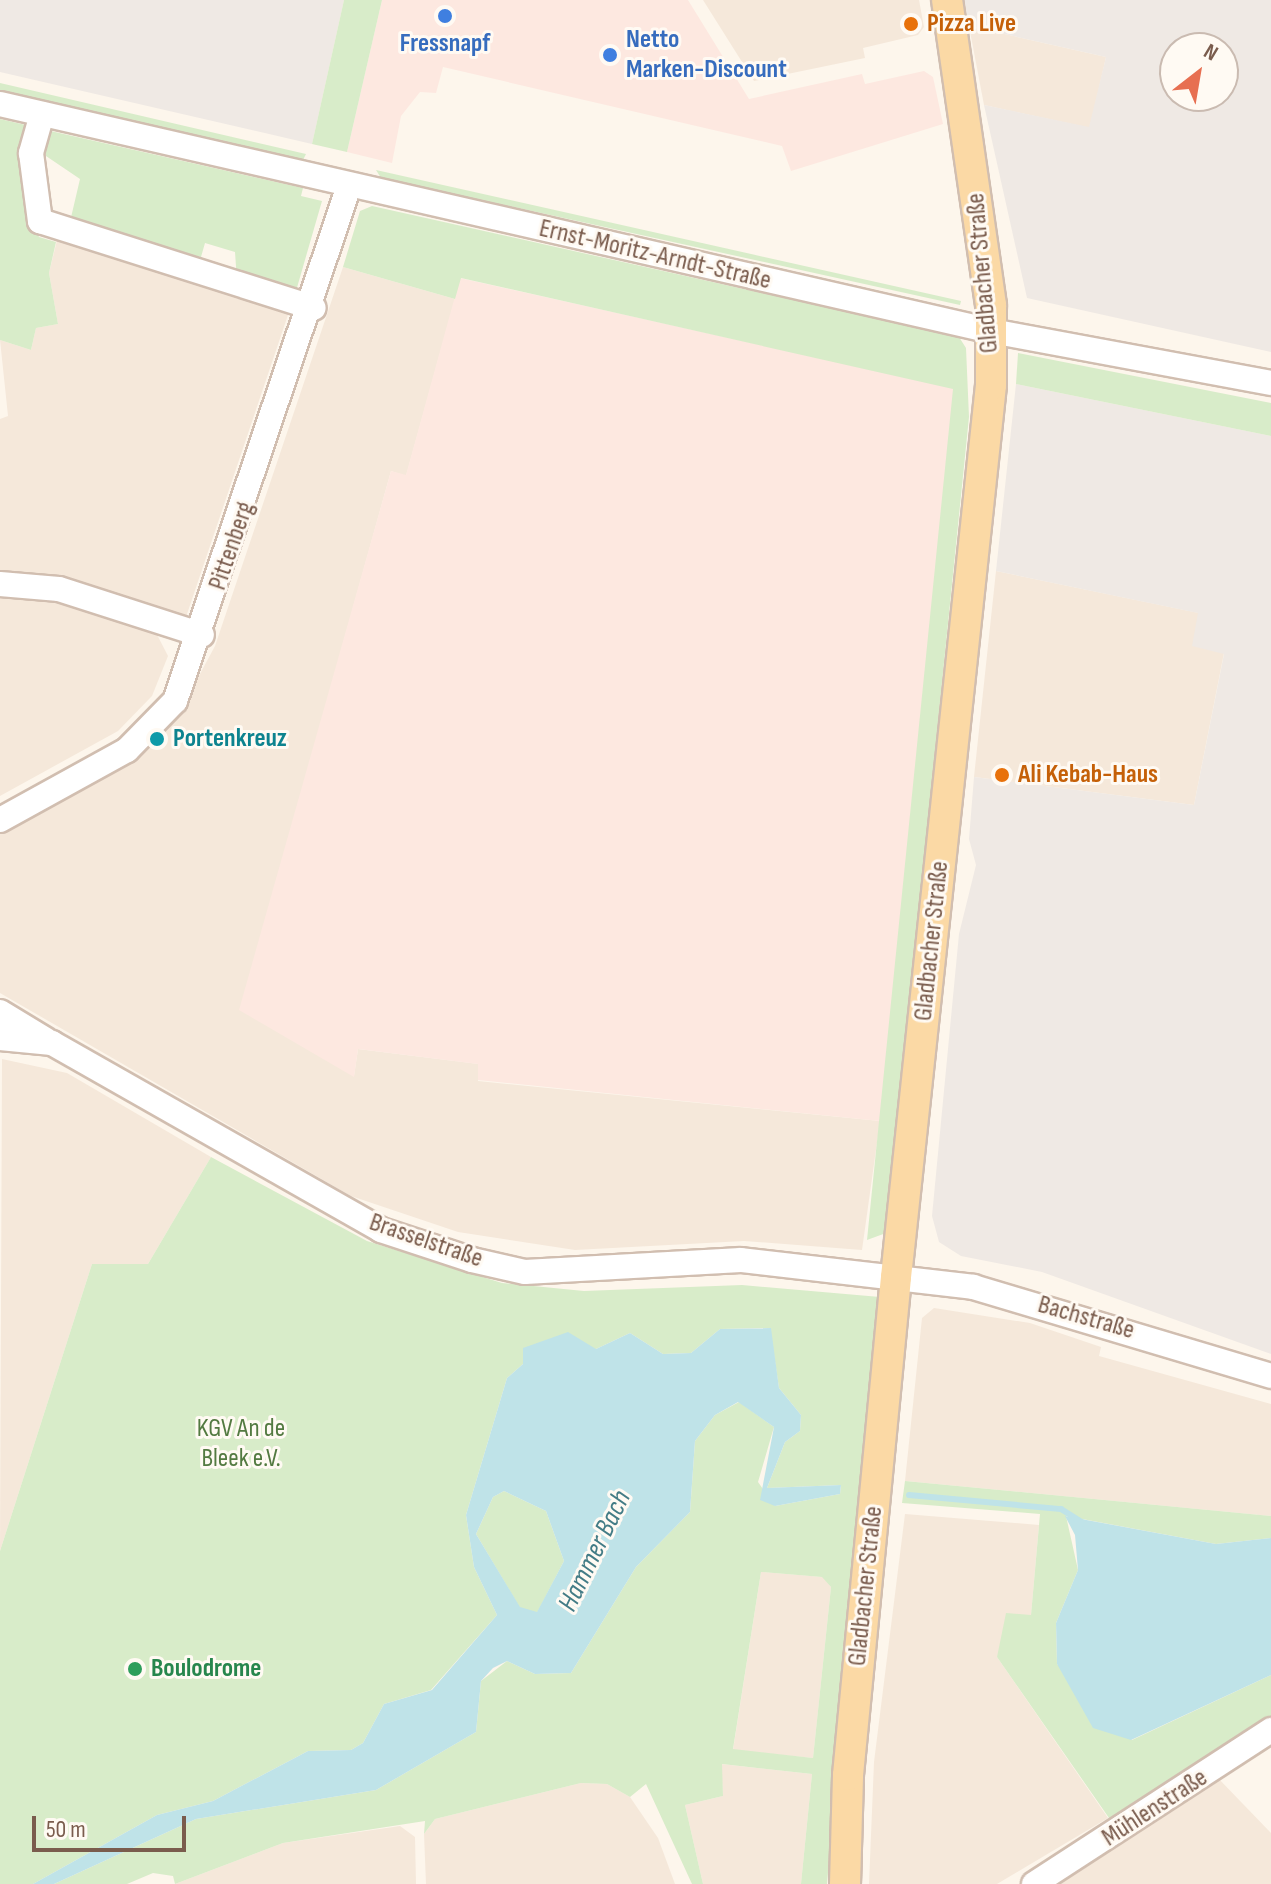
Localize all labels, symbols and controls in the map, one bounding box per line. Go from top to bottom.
marker: Fressnapf [436,7,454,25]
place label: Pizza Live [927,8,1016,40]
marker: Pizza Live [902,15,920,33]
place label: Netto Marken-Discount [626,24,787,86]
place label: Fressnapf [400,28,490,60]
north arrow [1159,32,1239,112]
text: N [1199,38,1223,67]
marker: Netto Marken-Discount [601,46,619,64]
street label: Gladbacher Straße [960,192,1006,354]
street label: Ernst-Moritz-Arndt-Straße [536,213,774,297]
street label: Pittenberg [202,498,262,594]
place label: Portenkreuz [173,723,287,755]
marker: Portenkreuz [148,730,166,748]
place label: Ali Kebab-Haus [1018,759,1158,791]
marker: Ali Kebab-Haus [993,766,1011,784]
street label: Gladbacher Straße [908,860,956,1022]
street label: Brasselstraße [365,1207,487,1275]
street label: Bachstraße [1034,1289,1138,1347]
park label: KGV An de Bleek e.V. [197,1413,285,1474]
water label: Hammer Bach [551,1485,639,1617]
street label: Gladbacher Straße [842,1505,890,1667]
place label: Boulodrome [151,1653,261,1685]
marker: Boulodrome [126,1660,144,1678]
street label: Mühlenstraße [1096,1762,1214,1854]
scale bar [36,1800,190,1850]
text: 50 m [46,1815,86,1844]

